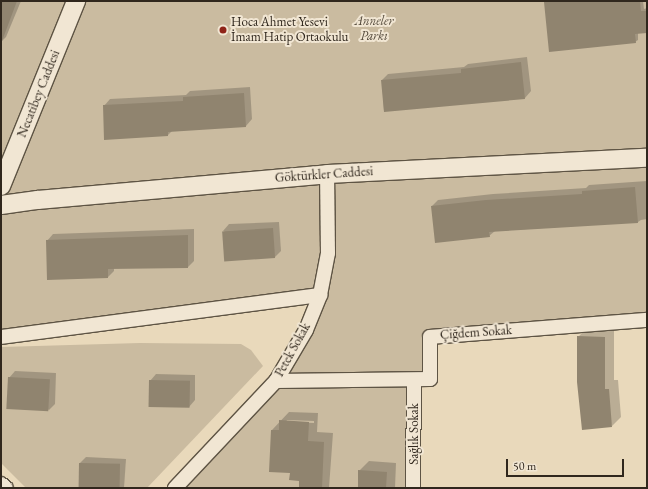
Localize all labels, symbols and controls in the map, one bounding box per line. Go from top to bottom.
park label: Anneler Parkı [355,14,393,45]
place label: Hoca Ahmet Yesevi İmam Hatip Ortaokulu [231,15,348,46]
marker: Hoca Ahmet Yesevi İmam Hatip Ortaokulu [218,25,228,35]
street label: Necatibey Caddesi [14,48,64,140]
street label: Göktürkler Caddesi [274,164,374,186]
street label: Petek Sokak [272,320,314,380]
street label: Çiğdem Sokak [439,323,513,343]
street label: Sağlık Sokak [406,403,422,465]
scale bar [508,451,626,477]
text: 50 m [513,458,536,474]

